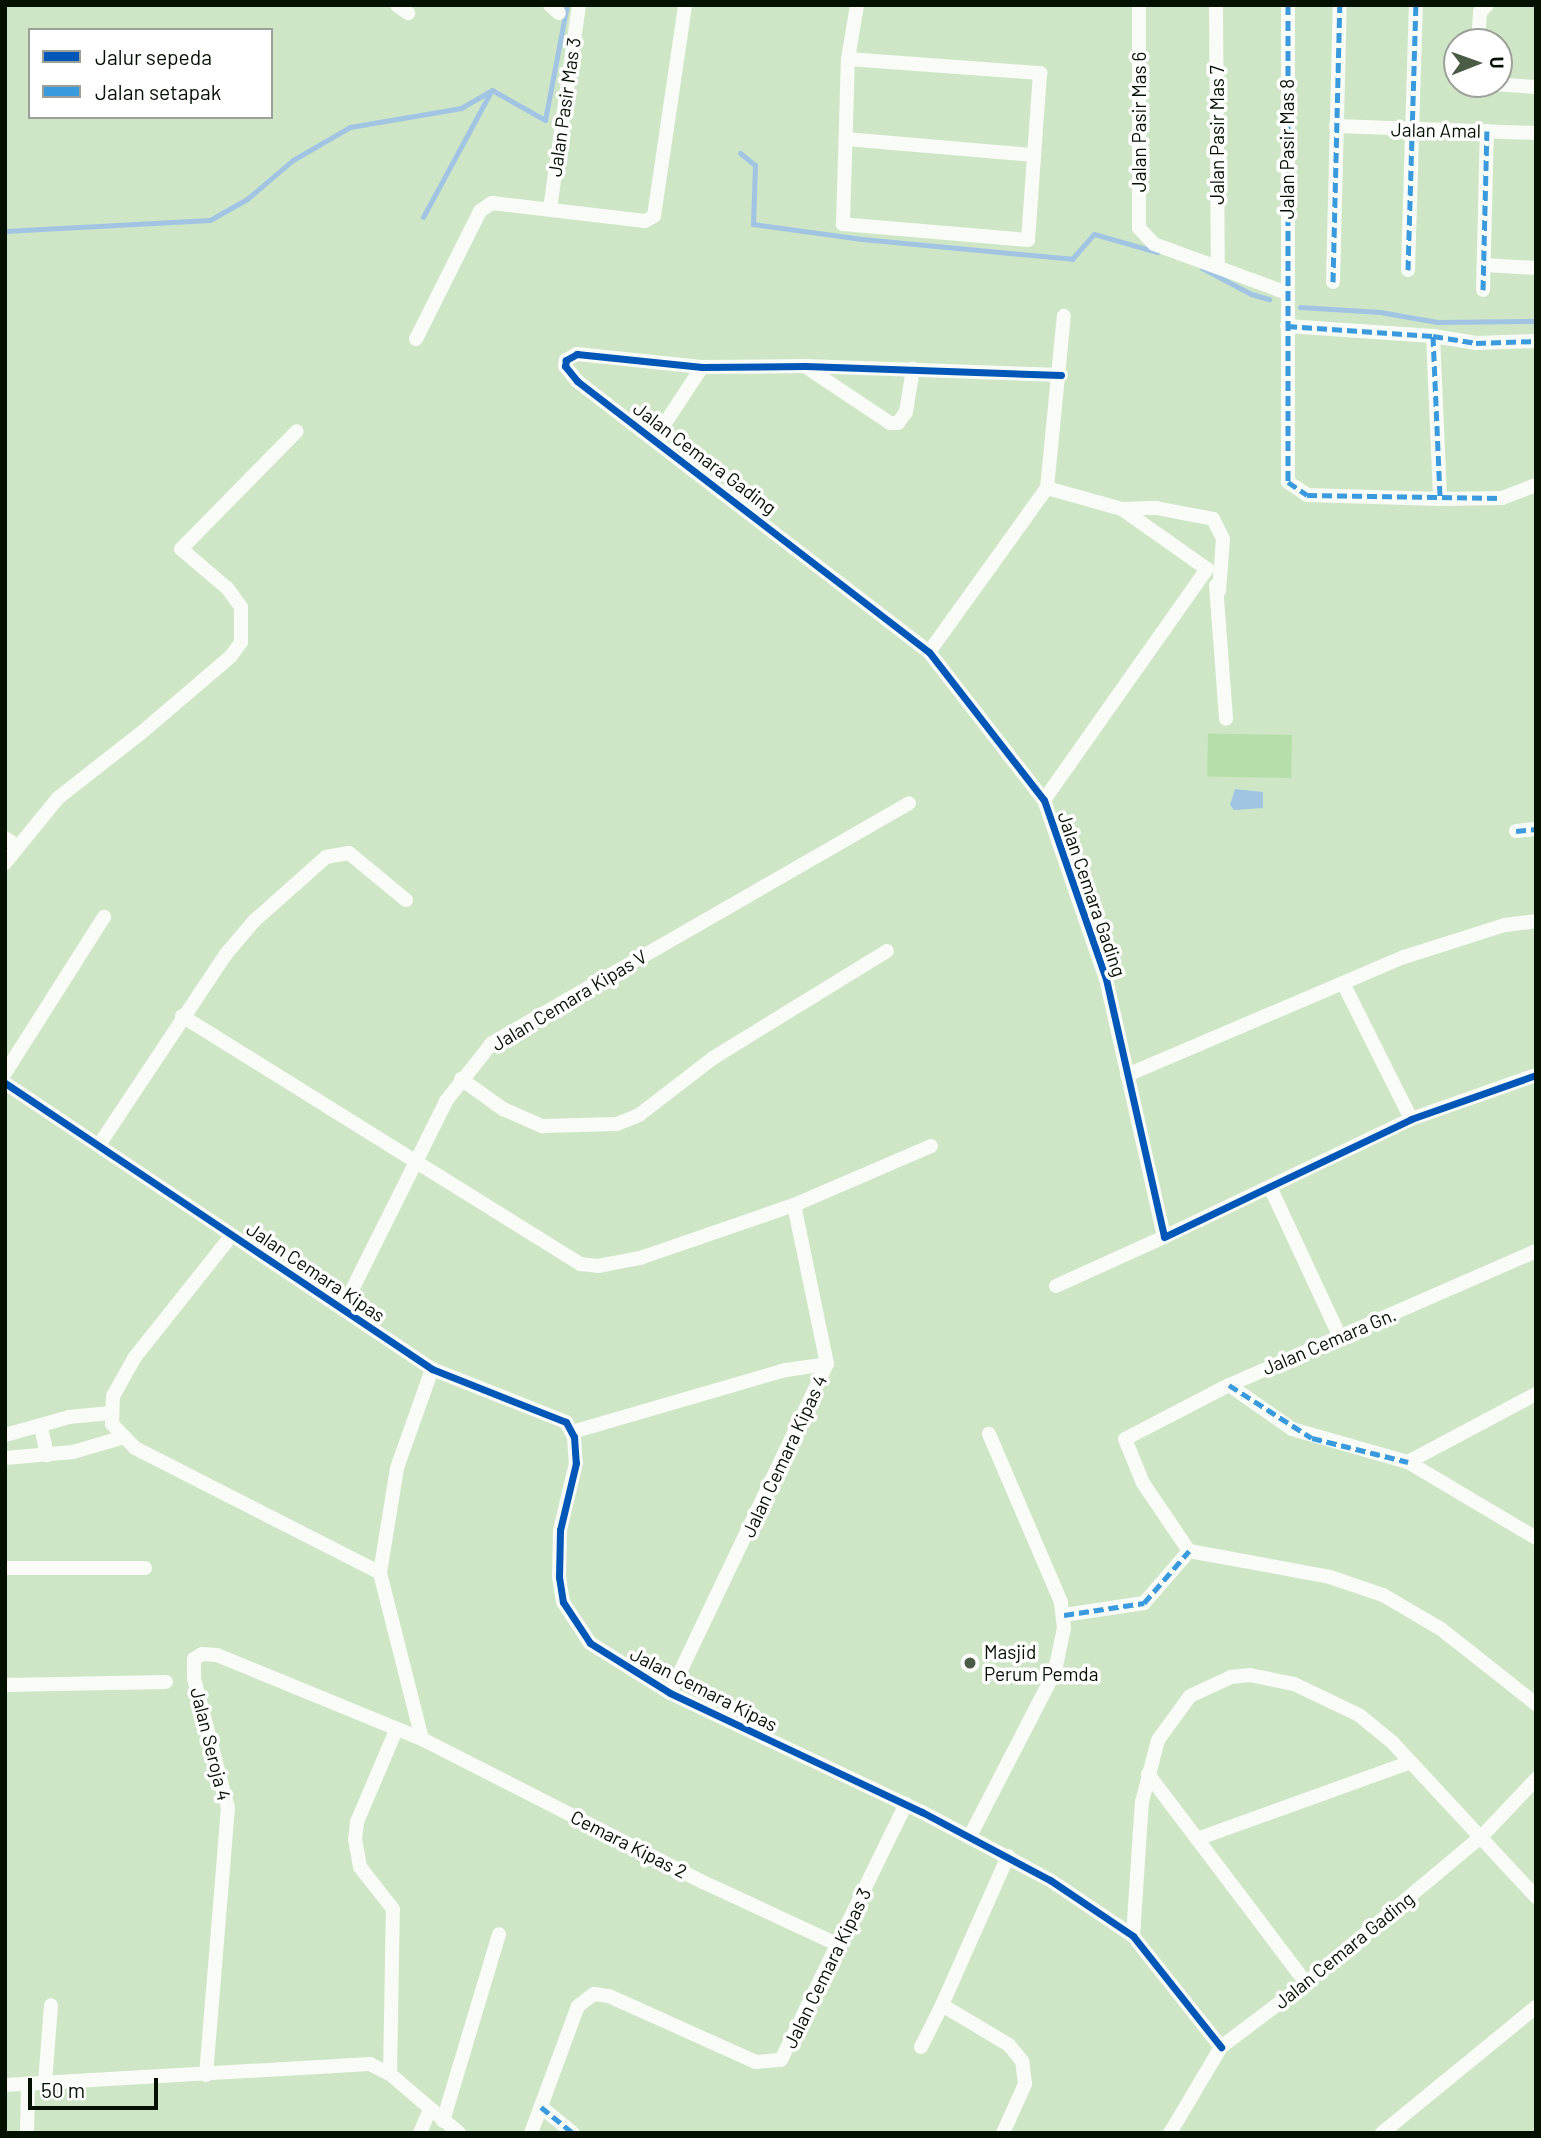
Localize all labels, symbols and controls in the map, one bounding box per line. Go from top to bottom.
legend [28,28,273,119]
north arrow [1443,28,1513,98]
street label: Jalan Pasir Mas 3 [543,36,585,178]
text: Jalur sepeda [95,44,212,69]
street label: Jalan Pasir Mas 6 [1128,52,1150,192]
text: U [1486,56,1509,69]
street label: Jalan Pasir Mas 7 [1206,65,1228,205]
text: Jalan setapak [95,79,221,104]
street label: Jalan Pasir Mas 8 [1276,79,1298,219]
street label: Jalan Amal [1391,118,1481,142]
street label: Jalan Cemara Gading [629,397,781,519]
street label: Jalan Cemara Gading [1053,808,1131,980]
street label: Jalan Cemara Kipas V [487,945,651,1055]
street label: Jalan Cemara Kipas [242,1217,390,1327]
street label: Jalan Cemara Gn. [1259,1303,1399,1379]
street label: Jalan Cemara Kipas 4 [736,1371,832,1541]
place label: Masjid Perum Pemda [984,1641,1098,1685]
street label: Jalan Cemara Kipas [627,1642,781,1736]
marker: Masjid Perum Pemda [962,1655,978,1671]
street label: Jalan Seroja 4 [186,1685,236,1803]
street label: Cemara Kipas 2 [567,1805,691,1883]
street label: Jalan Cemara Kipas 3 [778,1884,876,2052]
street label: Jalan Cemara Gading [1270,1887,1418,2013]
scale bar [32,2064,161,2108]
text: 50 m [41,2077,85,2102]

